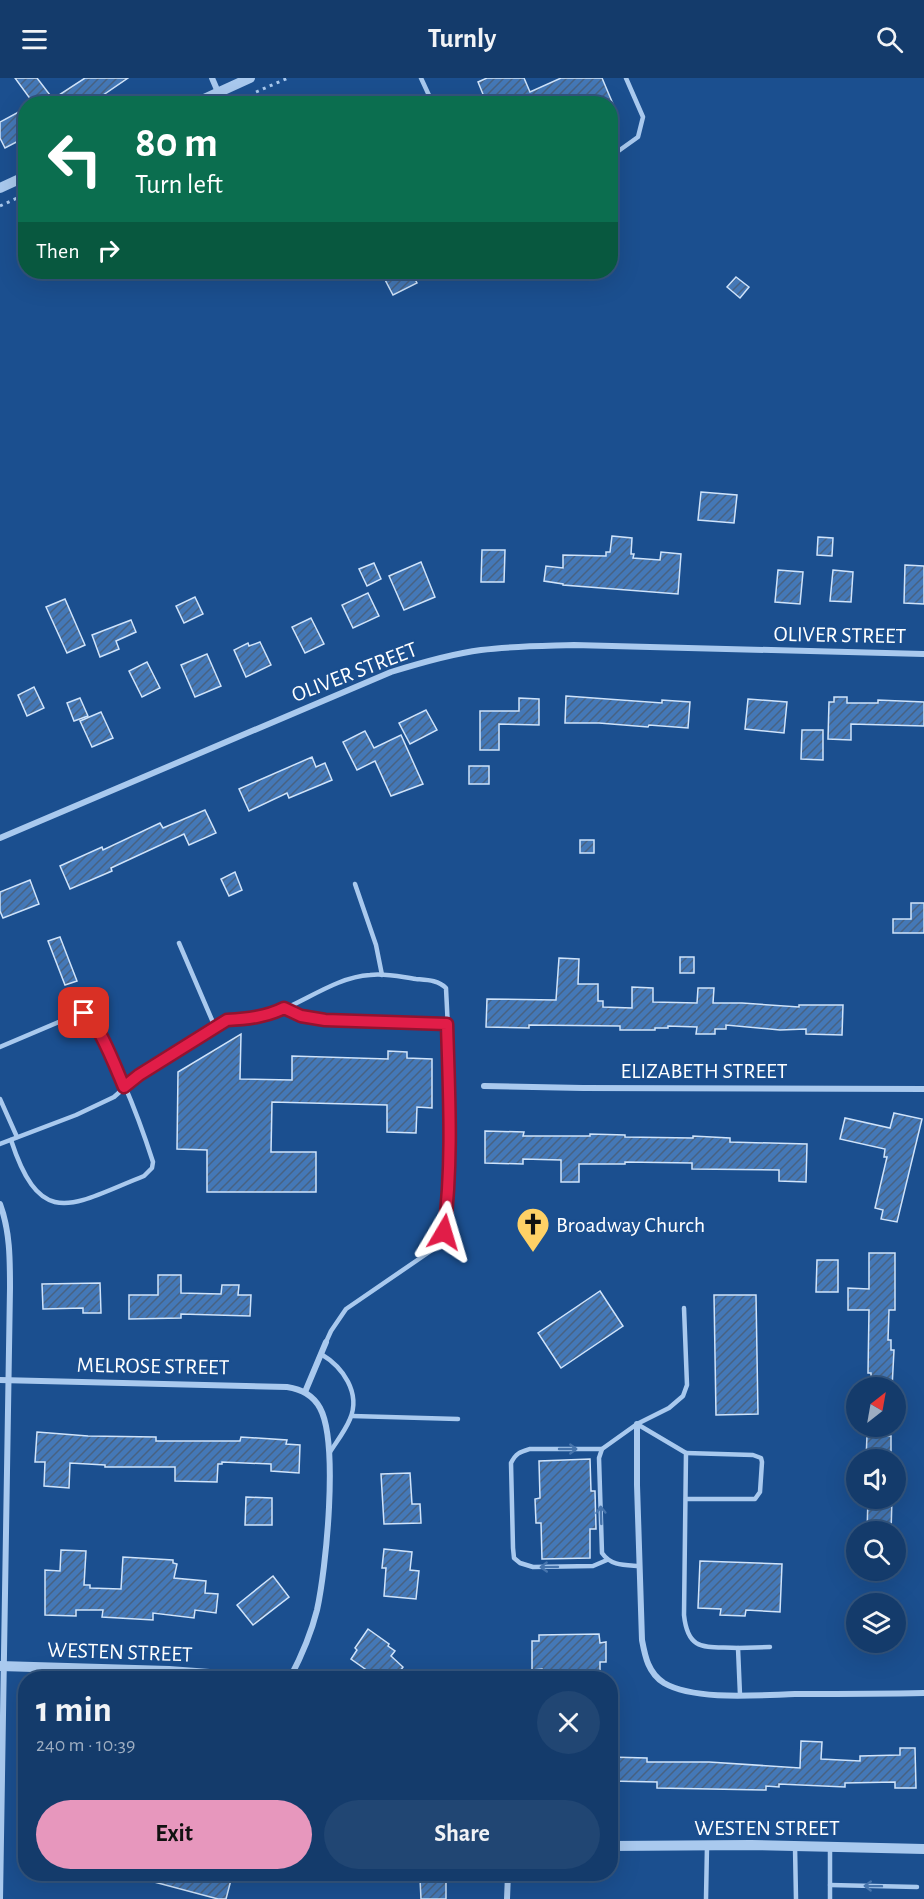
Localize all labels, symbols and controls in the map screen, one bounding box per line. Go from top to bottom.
icon: menu [18,23,51,56]
icon: search [873,23,906,56]
text: Turnly [428,25,496,52]
icon: left [36,120,114,198]
text: 80 m [135,122,218,164]
text: Turn left [135,171,223,198]
icon: right [92,234,125,267]
text: Then [36,240,80,262]
street label: OLIVER STREET [774,623,907,647]
street label: OLIVER STREET [289,638,420,706]
pin [58,987,109,1038]
icon: arrive [67,996,100,1029]
street label: ELIZABETH STREET [621,1060,788,1082]
position arrow [412,1200,476,1264]
church icon: Broadway Church [515,1206,551,1253]
place label: Broadway Church [556,1214,705,1236]
street label: MELROSE STREET [76,1354,230,1378]
north arrow [846,1377,906,1437]
map controls [846,1377,906,1653]
one-way arrow [557,1443,577,1455]
button: sound [846,1449,906,1509]
one-way arrow [595,1505,607,1525]
button: search [846,1521,906,1581]
one-way arrow [540,1561,560,1572]
button: layers [846,1593,906,1653]
street label: WESTEN STREET [47,1638,193,1666]
button: close [537,1691,600,1754]
text: 1 min [36,1692,112,1728]
text: 240 m · 10:39 [36,1735,135,1755]
button: Exit [36,1800,312,1869]
button: Share [324,1800,600,1869]
street label: WESTEN STREET [694,1817,840,1839]
one-way arrow [864,1880,884,1891]

